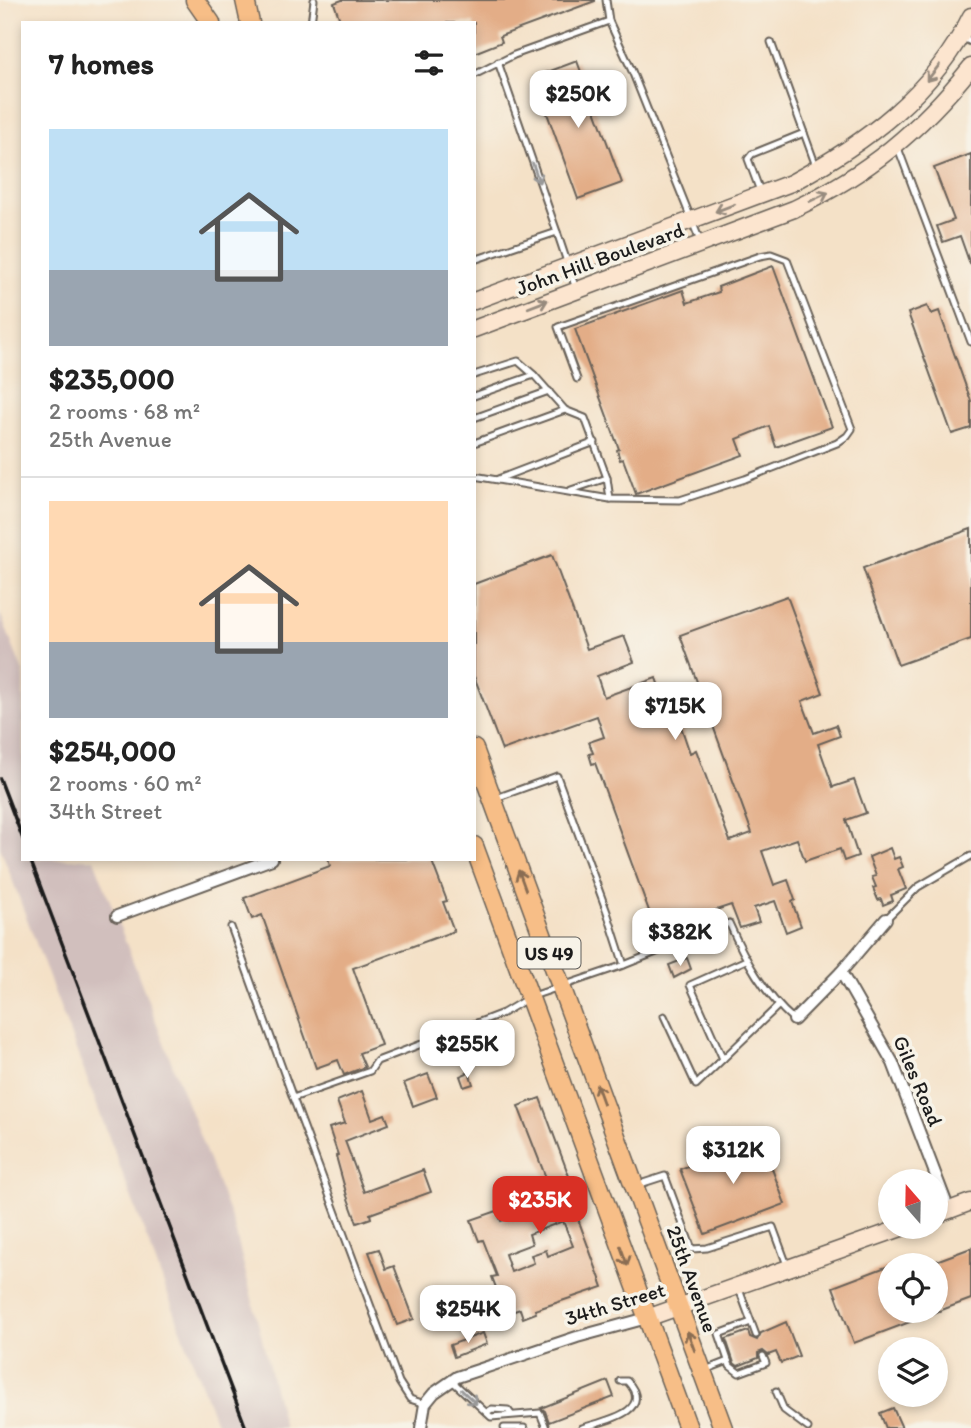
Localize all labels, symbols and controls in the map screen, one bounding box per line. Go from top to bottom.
icon: filters [410,44,448,82]
text: 7 homes [49,45,154,82]
one-way arrow [926,63,941,81]
pin: $250K [529,71,627,130]
text: $250K [546,79,610,107]
one-way arrow [531,162,544,184]
icon: home [186,174,312,300]
one-way arrow [808,189,829,203]
one-way arrow [714,202,736,215]
street label: John Hill Boulevard [513,217,687,300]
one-way arrow [526,297,548,310]
text: $235,000 [49,360,175,397]
text: 2 rooms · 68 m² [49,397,200,425]
text: 25th Avenue [49,425,172,453]
icon: home [186,546,312,672]
pin: $715K [626,682,724,742]
text: $715K [645,691,705,719]
text: $254,000 [49,732,176,769]
text: 2 rooms · 60 m² [49,769,202,797]
text: 34th Street [49,797,162,825]
one-way arrow [515,869,527,891]
pin: $382K [631,908,729,968]
text: $382K [648,917,712,945]
road number: US 49 [518,937,580,968]
pin: $255K [418,1020,516,1080]
text: $255K [436,1029,498,1057]
street label: Giles Road [888,1032,949,1130]
one-way arrow [593,1083,605,1105]
pin: $312K [684,1126,782,1186]
text: $312K [702,1135,764,1163]
north arrow [878,1169,948,1239]
map controls [878,1169,948,1407]
pin: $235K [491,1176,589,1236]
text: $235K [508,1185,572,1213]
street label: 25th Avenue [662,1222,723,1336]
one-way arrow [619,1244,632,1266]
button: locate [878,1253,948,1323]
street label: 34th Street [562,1276,668,1331]
pin: $254K [419,1286,517,1345]
text: $254K [436,1294,500,1322]
one-way arrow [683,1331,696,1353]
button: layers [878,1337,948,1407]
one-way arrow [460,1388,477,1405]

